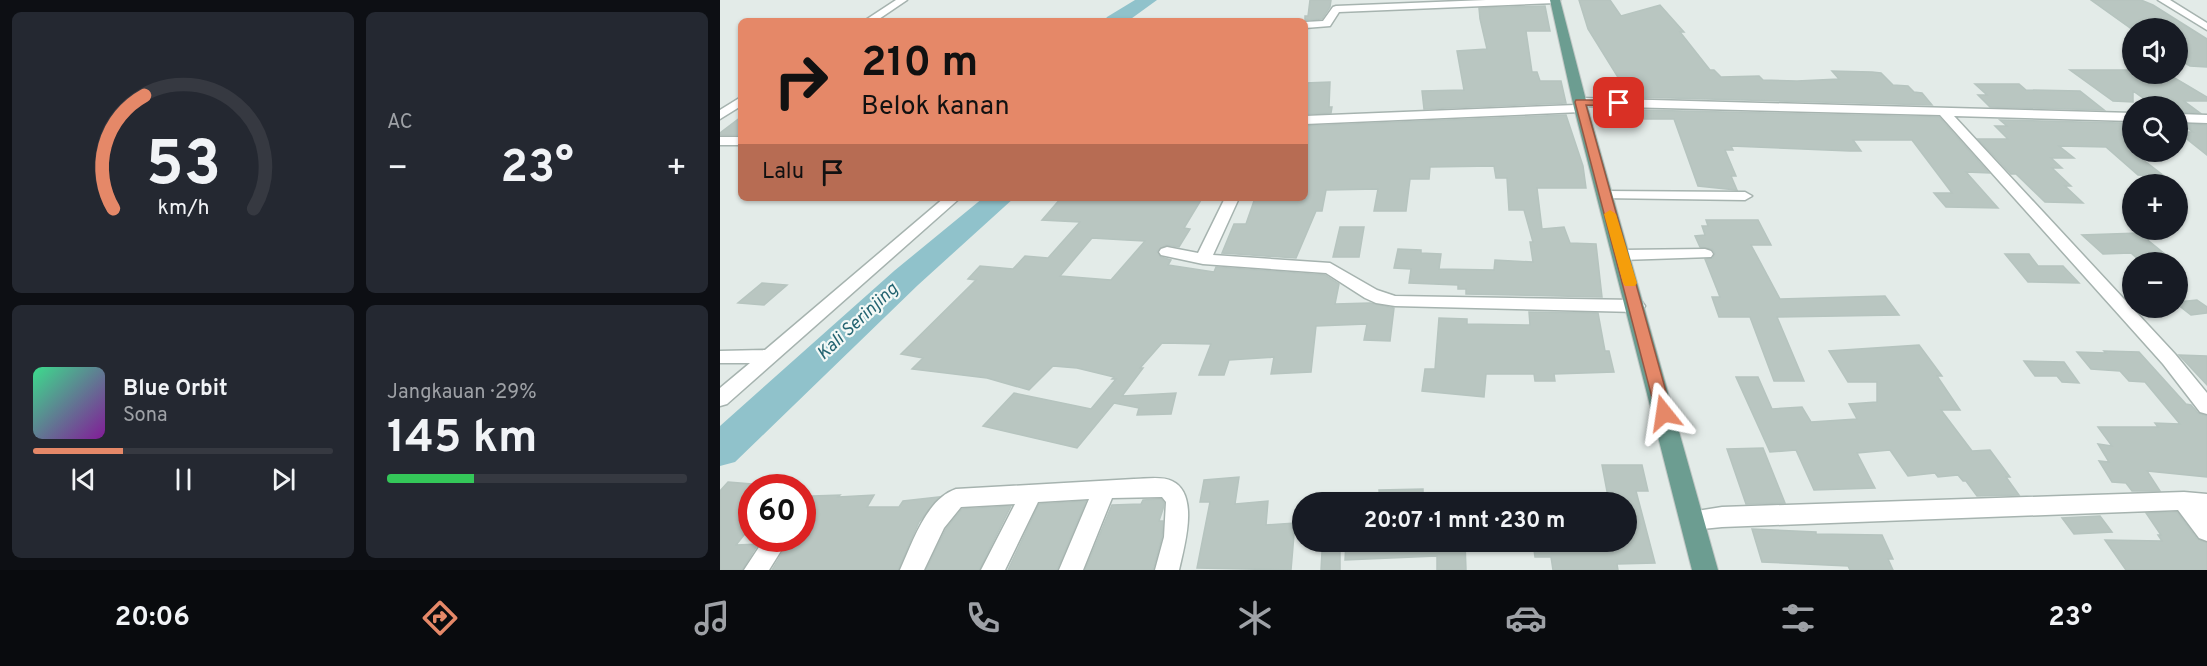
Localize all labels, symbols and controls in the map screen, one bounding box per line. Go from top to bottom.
map controls [2122,18,2188,318]
button: sound [2122,18,2188,84]
text: 210 m [861,38,978,91]
icon: right [762,42,840,120]
pin [1593,77,1644,128]
icon: arrive [1602,86,1635,119]
text: Belok kanan [861,90,1010,124]
button: search [2122,96,2188,162]
text: AC [387,110,413,136]
text: 53 [145,128,221,207]
text: 23° [500,141,574,198]
text: − [387,149,408,191]
text: + [666,149,687,191]
icon: arrive [816,156,849,189]
text: Lalu [762,159,804,186]
button: + [2122,174,2188,240]
text: km/h [157,196,209,223]
button: − [2122,252,2188,318]
water label: Kali Serinjing [813,278,904,366]
text: Blue Orbit [123,376,228,403]
text: Jangkauan · 29% [387,380,537,406]
position arrow [1632,381,1696,445]
text: Sona [123,403,168,429]
text: 145 km [387,411,537,468]
icon: previous [67,463,100,496]
icon: pause [167,463,200,496]
icon: next [267,463,300,496]
speed limit sign: 60 [738,474,816,552]
text: 20:07 · 1 mnt · 230 m [1364,508,1565,535]
icon: directions [419,597,461,639]
icon: music [691,597,733,639]
icon: phone [962,597,1004,639]
icon: climate [1234,597,1276,639]
icon: car [1505,597,1547,639]
icon: filters [1777,597,1819,639]
text: 20:06 [115,601,190,635]
text: 23° [2048,601,2092,635]

